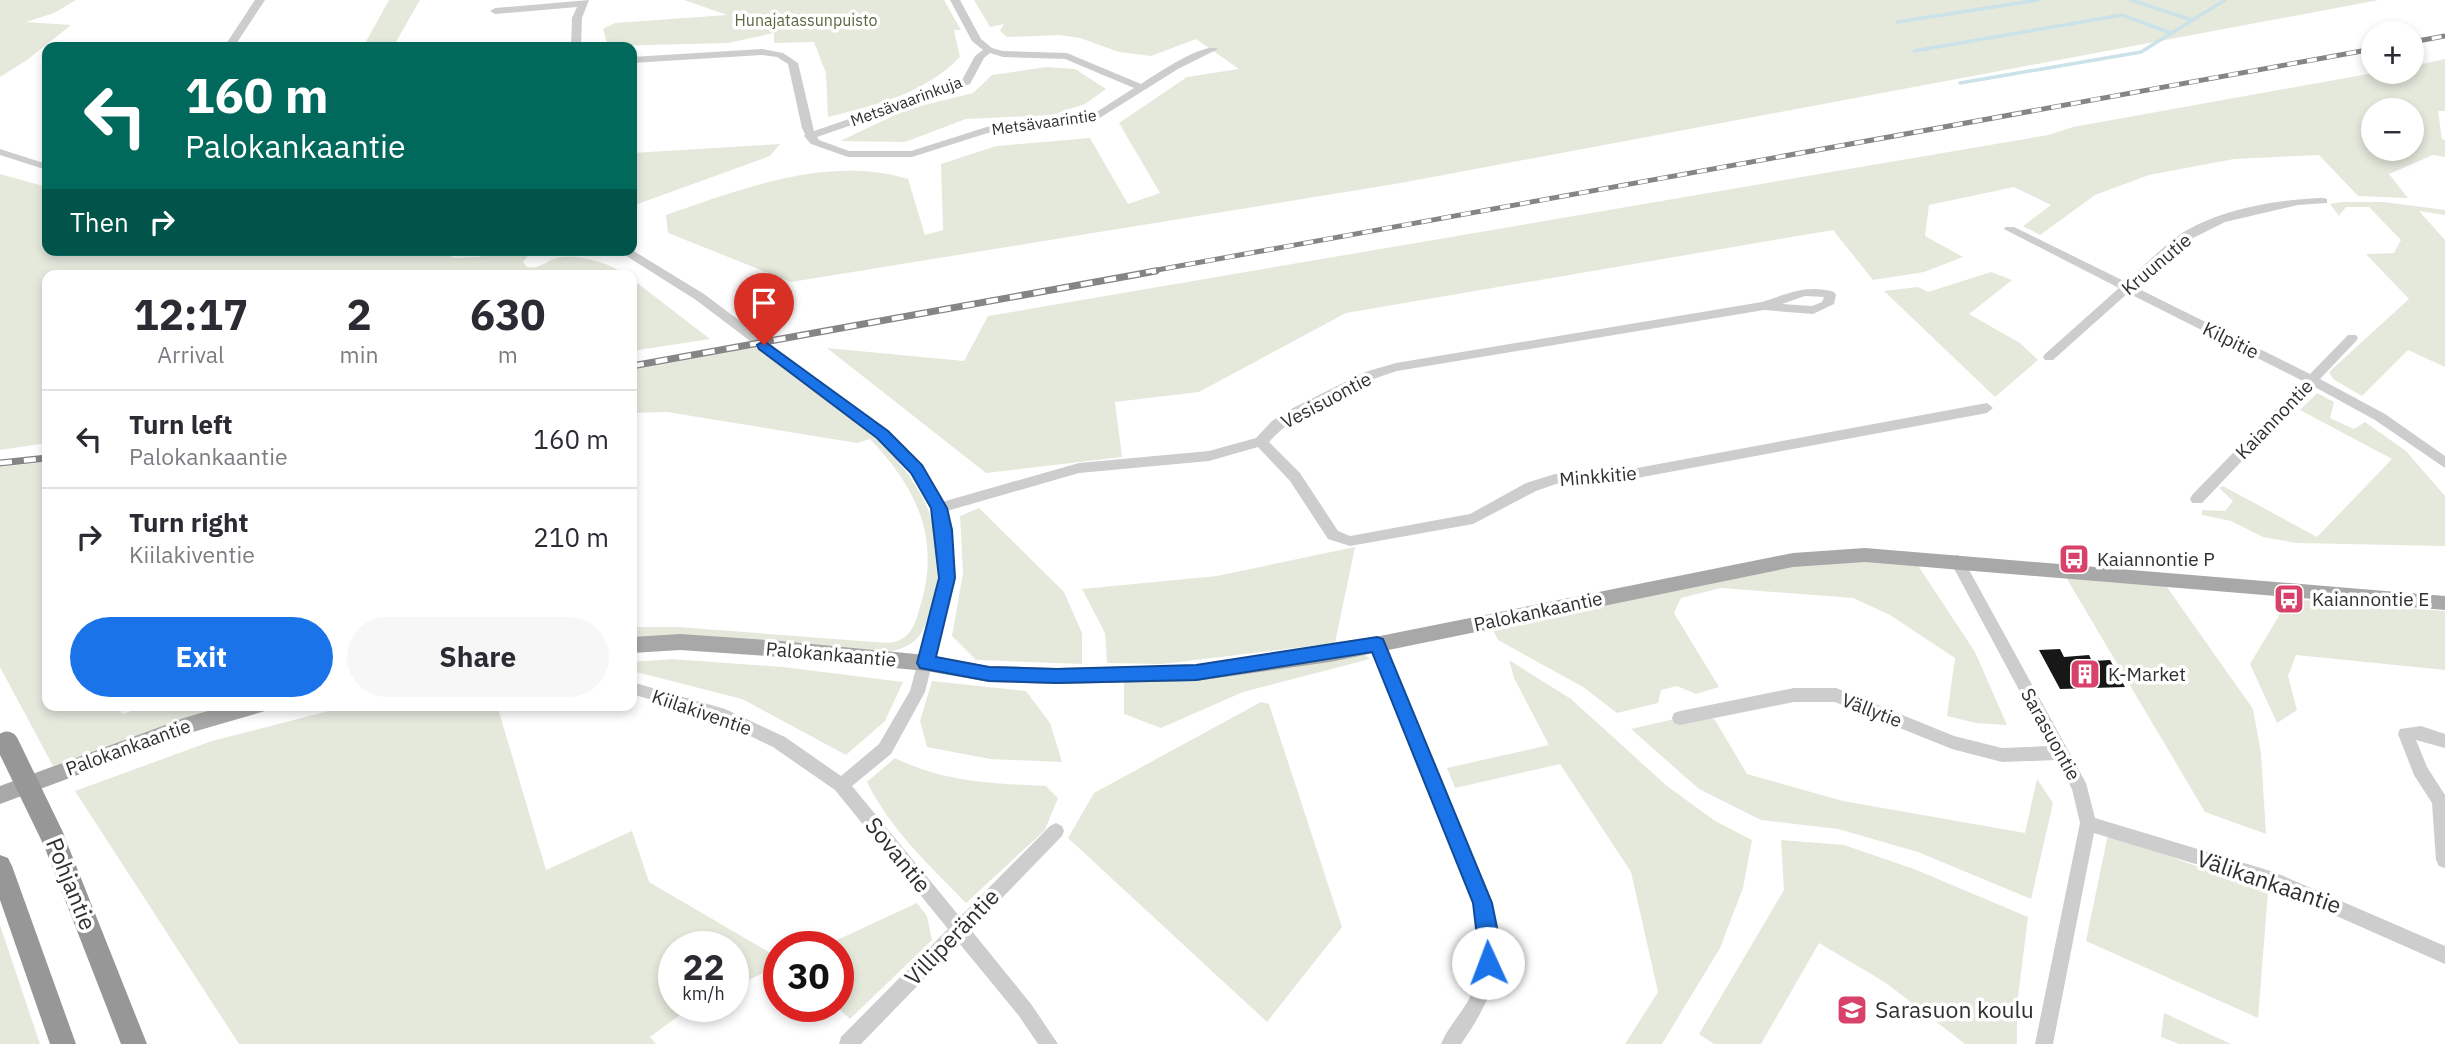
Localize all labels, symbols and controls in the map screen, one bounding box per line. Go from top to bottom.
park label: Hunajatassunpuisto [735,10,878,30]
map controls [2361,21,2424,161]
button: + [2361,21,2424,84]
text: 160 m [185,63,329,126]
icon: left [70,70,161,161]
street label: Metsävaarinkuja [847,71,965,130]
button: − [2361,98,2424,161]
street label: Metsävaarintie [990,105,1098,139]
text: Palokankaantie [185,125,406,167]
icon: right [143,203,181,241]
text: Then [70,205,129,239]
street label: Kruunutie [2116,228,2196,300]
pin [734,273,794,345]
icon: arrive [745,284,783,322]
text: 12:17 [133,287,248,342]
text: 2 [346,287,372,342]
text: 630 [470,287,546,342]
street label: Kilpitie [2199,316,2263,364]
text: Arrival [157,339,224,369]
text: min [340,339,378,369]
text: m [498,339,518,369]
street label: Vesisuontie [1277,366,1375,434]
street label: Kaiannontie [2230,374,2318,464]
text: Turn left [129,407,232,441]
icon: left [70,420,108,458]
text: 160 m [533,422,609,456]
text: Palokankaantie [129,441,288,471]
street label: Minkkitie [1558,461,1638,491]
text: Turn right [129,505,248,539]
icon: right [70,518,108,556]
text: 210 m [533,520,609,554]
text: Kiilakiventie [129,539,255,569]
bus stop icon: Kaiannontie P [2057,542,2091,576]
place label: Kaiannontie P [2097,547,2215,571]
bus stop icon: Kaiannontie E [2272,582,2306,616]
street label: Palokankaantie [1471,586,1605,636]
place label: Kaiannontie E [2312,587,2429,611]
button: Exit [70,617,333,697]
button: Share [347,617,609,697]
street label: Palokankaantie [765,636,897,672]
building icon: K-Market [2068,657,2102,691]
place label: K-Market [2108,662,2186,686]
street label: Kiilakiventie [649,684,755,740]
street label: Sarasuontie [2016,684,2086,784]
street label: Vällytie [1839,688,1905,732]
street label: Palokankaantie [62,713,194,781]
street label: Sovantie [859,810,938,898]
street label: Pohjantie [40,833,104,934]
street label: Välikankaantie [2193,842,2346,920]
street label: Villiperäntie [897,881,1005,991]
position arrow [1451,926,1525,1000]
speed limit sign: 30 [763,931,854,1022]
text: 22 [682,944,725,990]
text: km/h [682,982,725,1005]
school or university icon: Sarasuon koulu [1835,993,1869,1027]
place label: Sarasuon koulu [1875,994,2034,1024]

